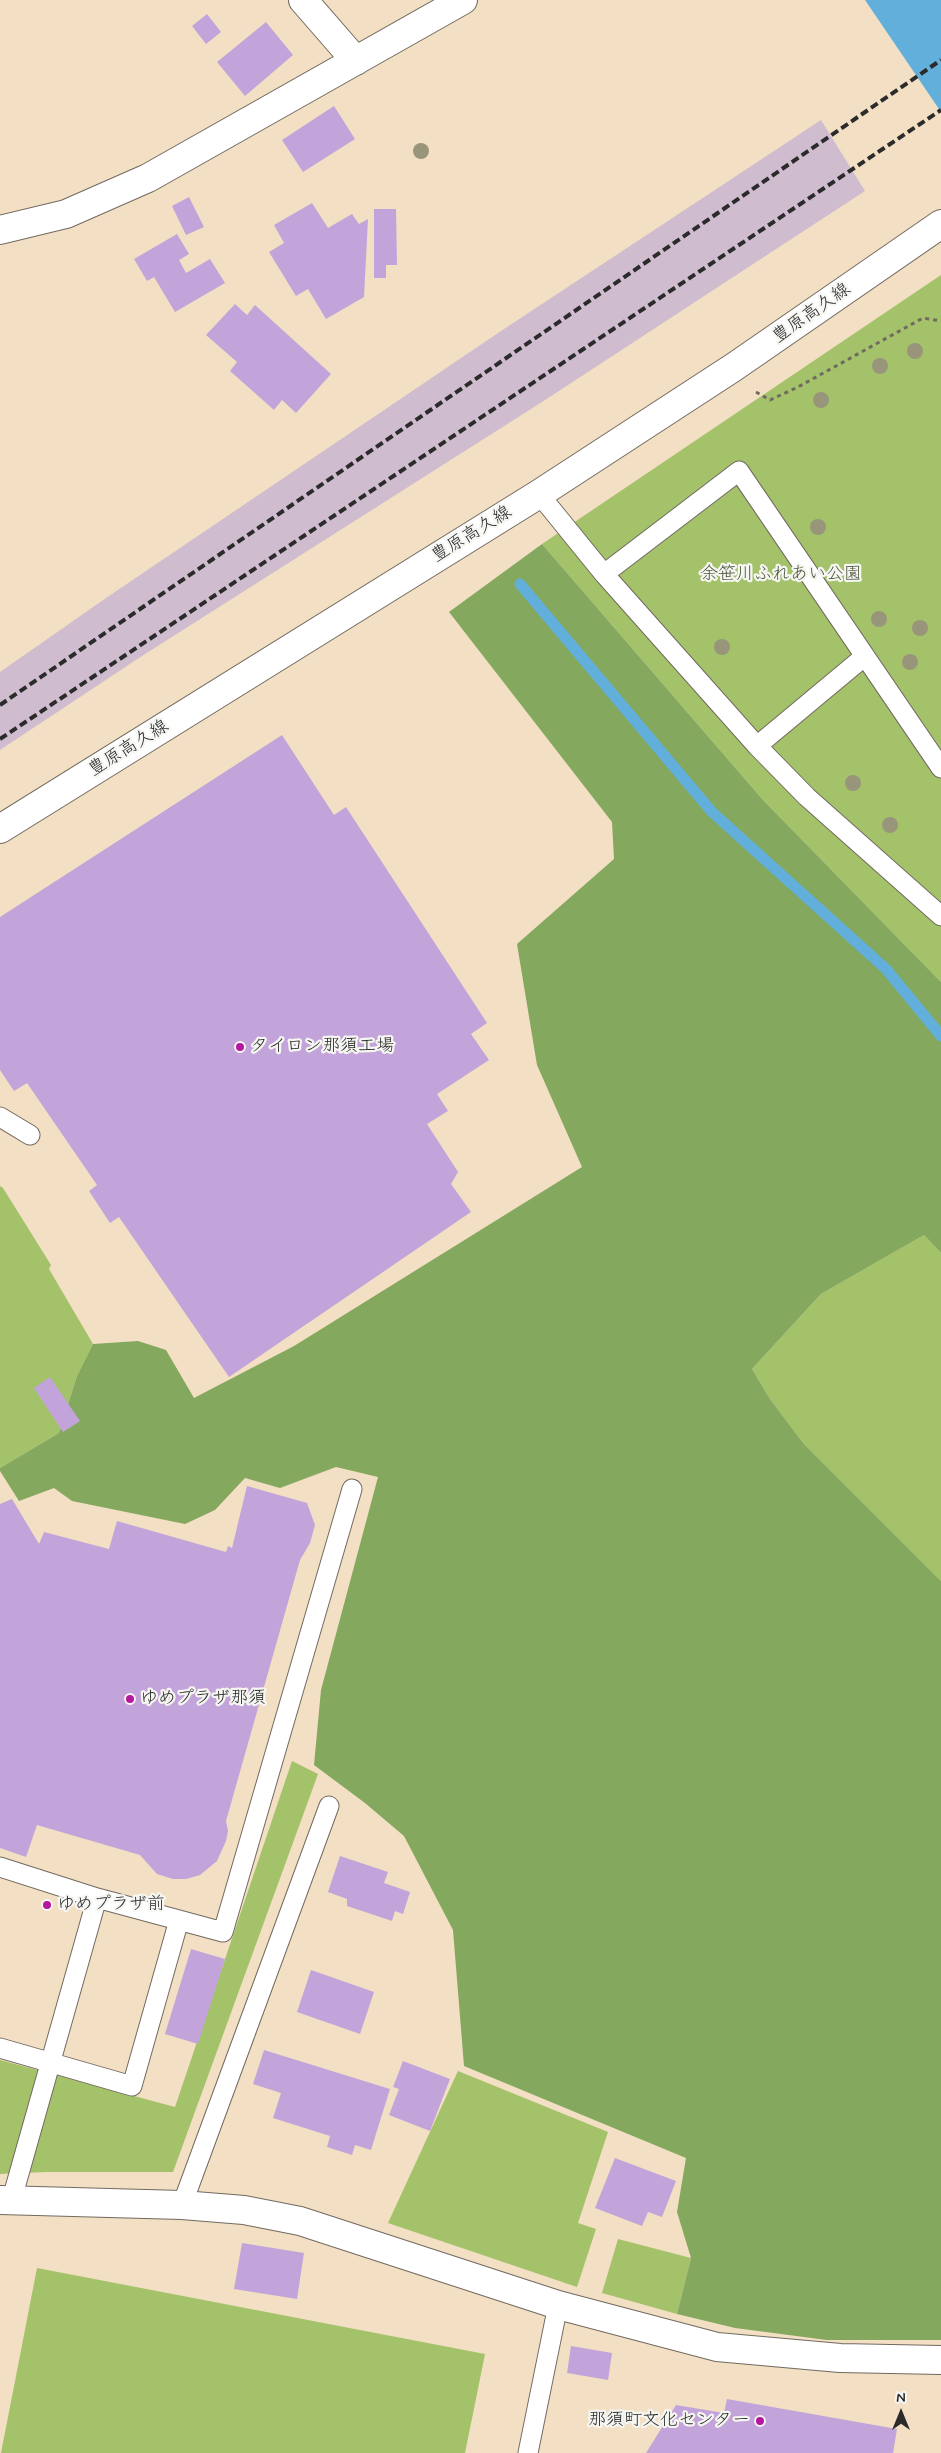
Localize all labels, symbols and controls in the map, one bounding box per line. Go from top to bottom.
street label: 豊原高久線 [769,279,855,349]
street label: 豊原高久線 [428,502,516,568]
park label: 余笹川ふれあい公園 [700,564,862,586]
street label: 豊原高久線 [85,716,173,782]
place label: タイロン那須工場 [250,1036,394,1058]
marker: タイロン那須工場 [234,1041,246,1053]
place label: ゆめプラザ那須 [140,1688,266,1710]
marker: ゆめプラザ那須 [124,1693,136,1705]
place label: ゆめプラザ前 [57,1894,165,1916]
marker: ゆめプラザ前 [41,1899,53,1911]
north arrow [876,2388,926,2438]
text: N [896,2389,906,2407]
place label: 那須町文化センター [588,2410,750,2432]
marker: 那須町文化センター [754,2415,766,2427]

